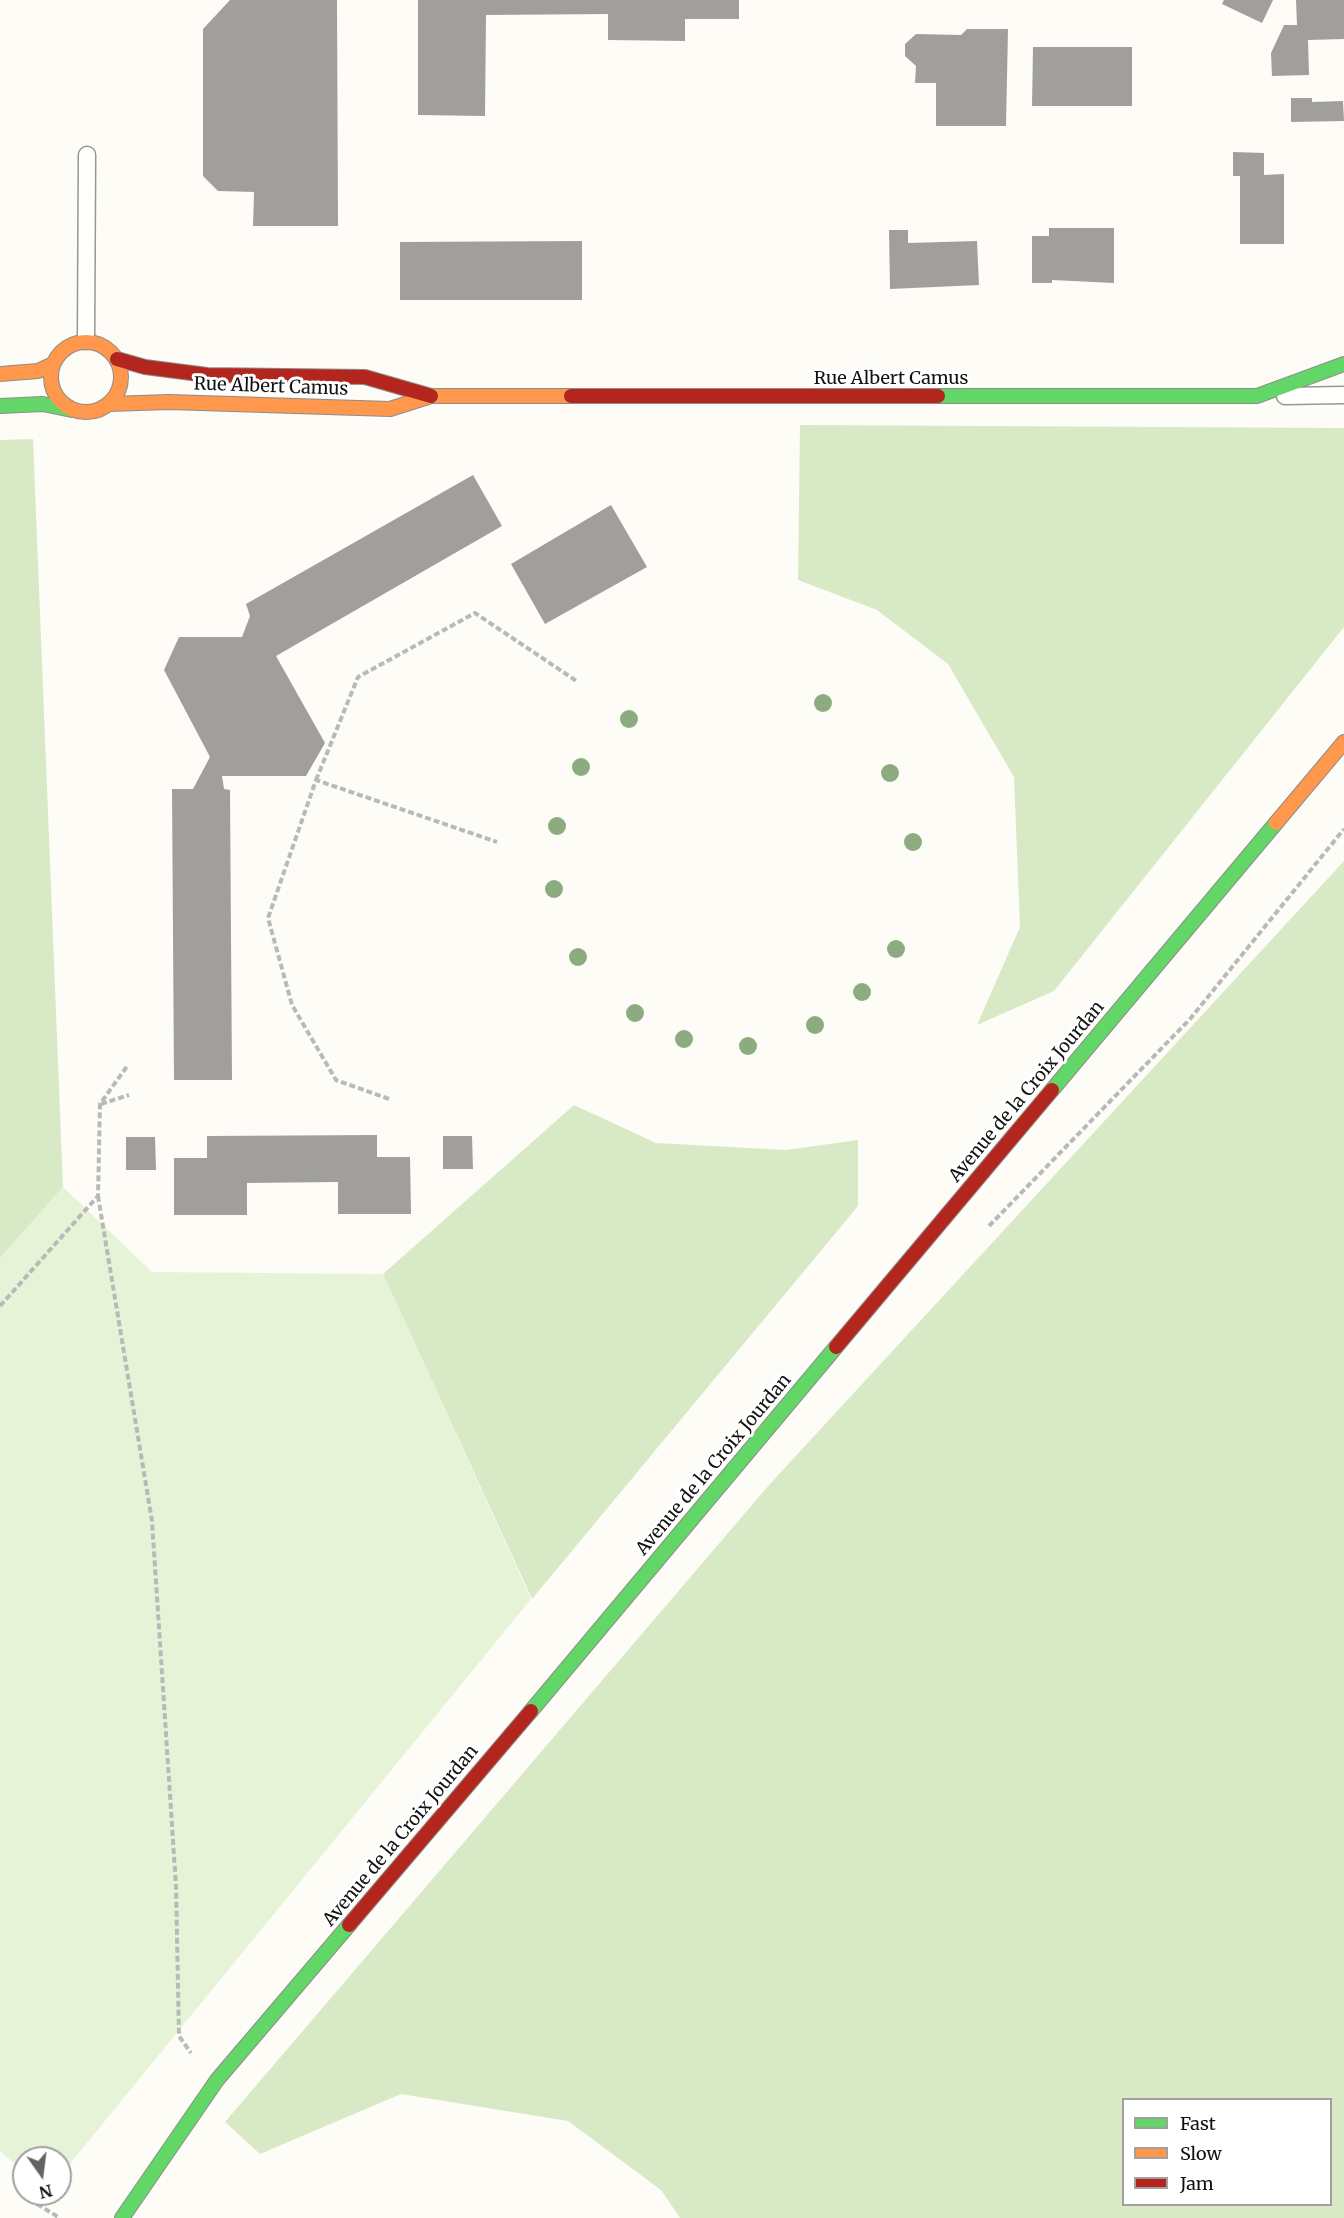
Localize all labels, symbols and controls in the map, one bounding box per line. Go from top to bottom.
street label: Rue Albert Camus [814,368,968,390]
street label: Rue Albert Camus [193,374,349,400]
street label: Avenue de la Croix Jourdan [945,997,1109,1187]
street label: Avenue de la Croix Jourdan [632,1370,796,1560]
street label: Avenue de la Croix Jourdan [319,1741,483,1931]
legend [1122,2098,1332,2206]
text: Fast [1180,2112,1216,2135]
text: Slow [1180,2142,1222,2165]
north arrow [12,2146,72,2206]
text: Jam [1180,2172,1214,2195]
text: N [37,2180,54,2203]

